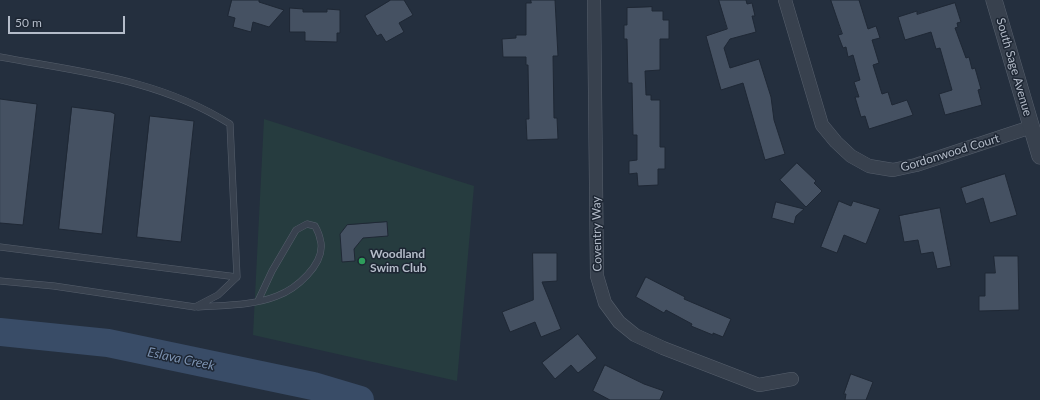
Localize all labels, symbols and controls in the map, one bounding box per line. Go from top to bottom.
scale bar [10,8,127,34]
text: 50 m [15,15,42,30]
street label: South Sage Avenue [993,16,1035,118]
street label: Gordonwood Court [899,131,1001,175]
street label: Coventry Way [589,196,605,272]
place label: Woodland Swim Club [370,247,427,275]
marker: Woodland Swim Club [357,256,367,266]
water label: Eslava Creek [146,344,216,374]

